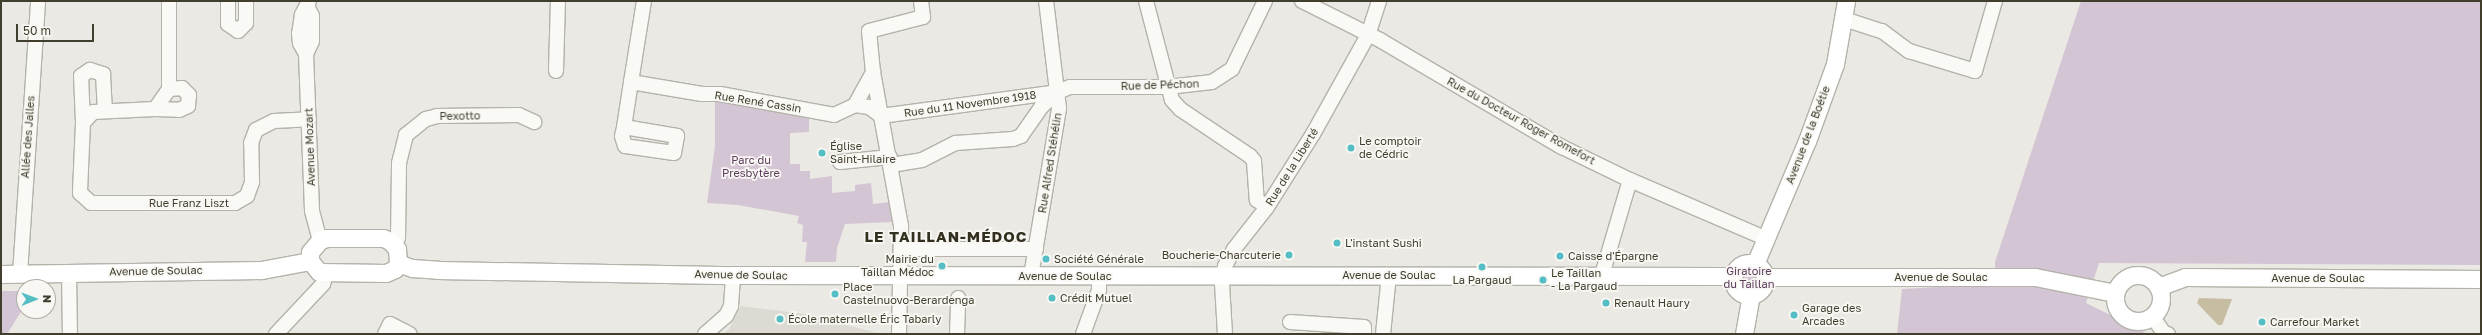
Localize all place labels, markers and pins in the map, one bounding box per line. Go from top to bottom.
place label: Le comptoir de Cédric [1359,135,1422,161]
place label: Église Saint-Hilaire [830,140,896,166]
marker: Le comptoir de Cédric [1346,143,1356,153]
marker: Église Saint-Hilaire [817,148,827,158]
place label: L'instant Sushi [1345,236,1422,250]
marker: L'instant Sushi [1332,238,1342,248]
place label: Boucherie-Charcuterie [1162,248,1281,262]
place label: Caisse d'Épargne [1568,249,1658,263]
marker: Boucherie-Charcuterie [1284,250,1294,260]
marker: Caisse d'Épargne [1555,251,1565,261]
place label: Société Générale [1054,252,1144,266]
place label: Mairie du Taillan Médoc [861,253,934,279]
marker: Société Générale [1041,254,1051,264]
marker: Mairie du Taillan Médoc [937,261,947,271]
marker: La Pargaud [1477,262,1487,272]
place label: Le Taillan - La Pargaud [1551,267,1617,293]
place label: La Pargaud [1452,273,1512,287]
marker: Le Taillan - La Pargaud [1538,275,1548,285]
place label: Place Castelnuovo-Berardenga [843,281,975,307]
marker: Place Castelnuovo-Berardenga [830,289,840,299]
place label: Crédit Mutuel [1060,291,1132,305]
marker: Crédit Mutuel [1047,293,1057,303]
place label: Renault Haury [1614,296,1690,310]
marker: Renault Haury [1601,298,1611,308]
place label: Garage des Arcades [1802,302,1861,328]
marker: Garage des Arcades [1789,310,1799,320]
place label: École maternelle Éric Tabarly [788,312,941,326]
marker: École maternelle Éric Tabarly [775,314,785,324]
place label: Carrefour Market [2270,315,2359,329]
marker: Carrefour Market [2257,317,2267,327]

